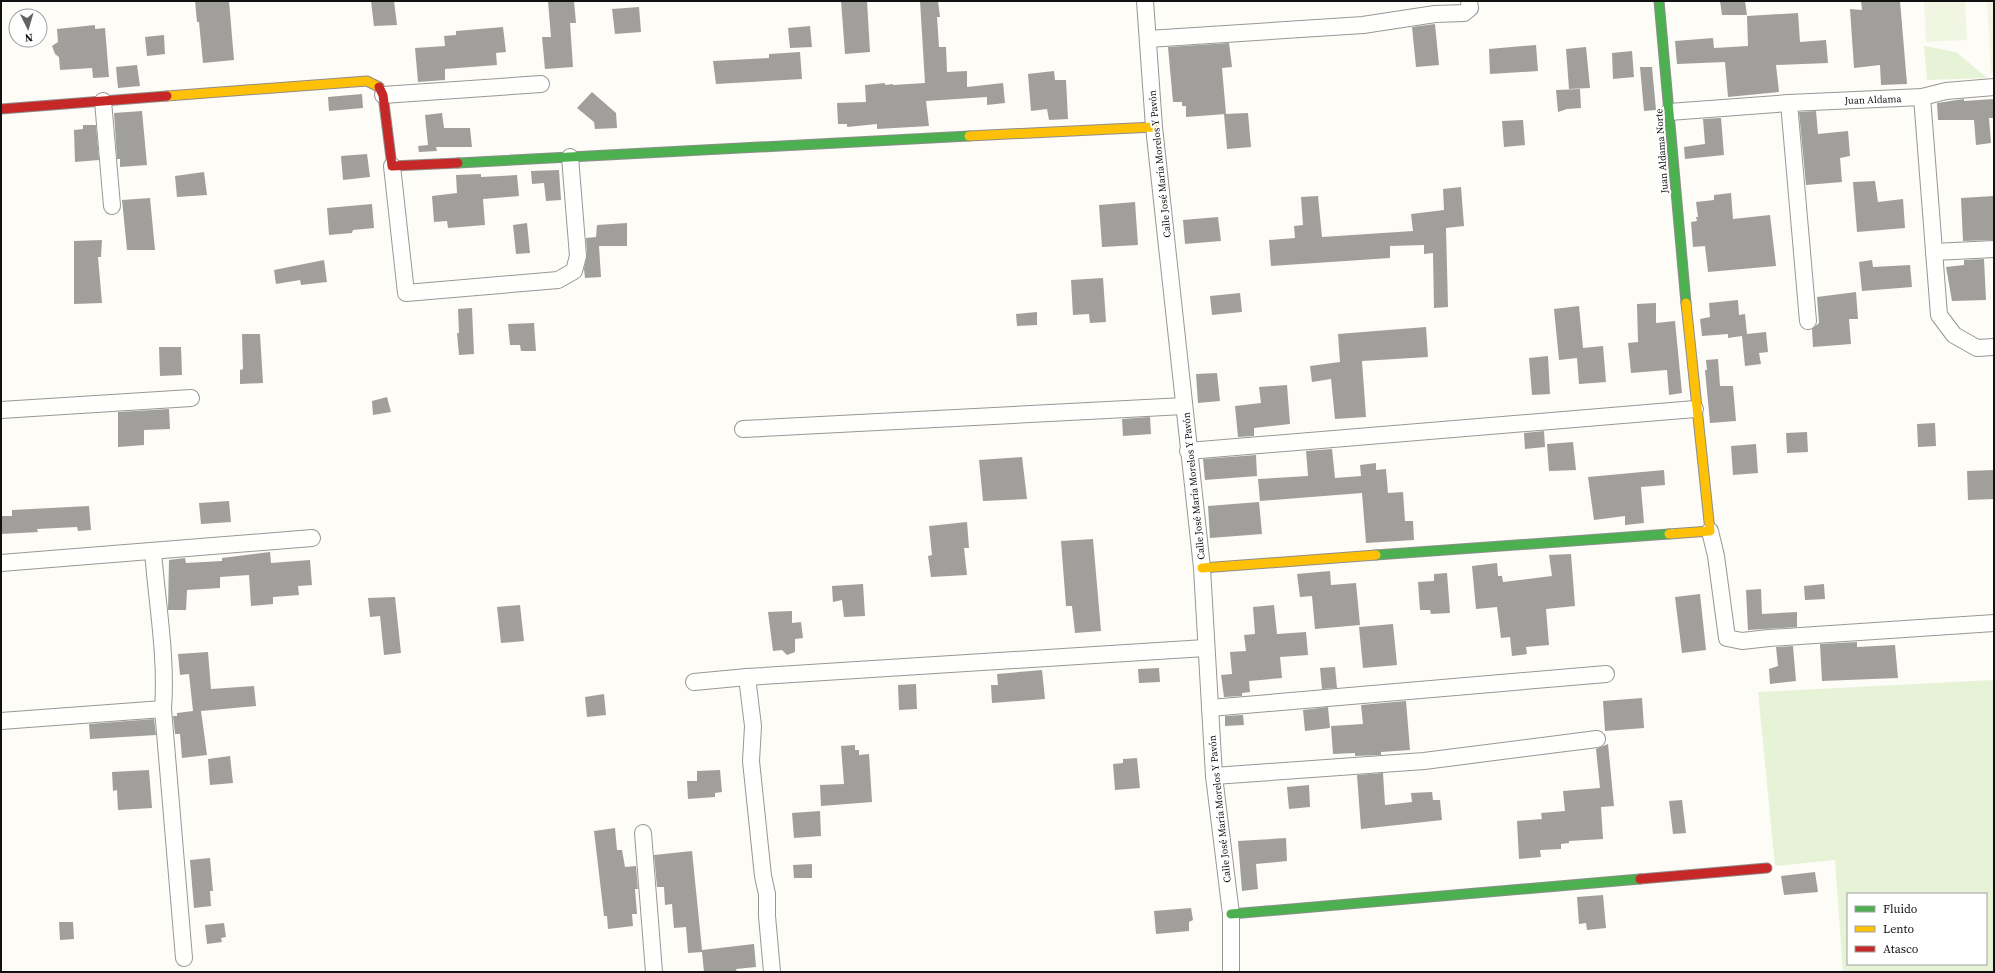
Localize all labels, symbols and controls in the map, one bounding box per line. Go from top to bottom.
north arrow [8,8,48,48]
text: N [24,30,33,45]
street label: Calle José María Morelos Y Pavón [1145,90,1174,238]
street label: Juan Aldama [1843,92,1903,107]
street label: Juan Aldama Norte [1652,108,1671,195]
street label: Calle José María Morelos Y Pavón [1179,412,1208,560]
street label: Calle José María Morelos Y Pavón [1205,735,1234,883]
legend [1847,893,1987,965]
text: Fluido [1883,901,1918,917]
text: Lento [1883,921,1914,937]
text: Atasco [1883,941,1919,957]

